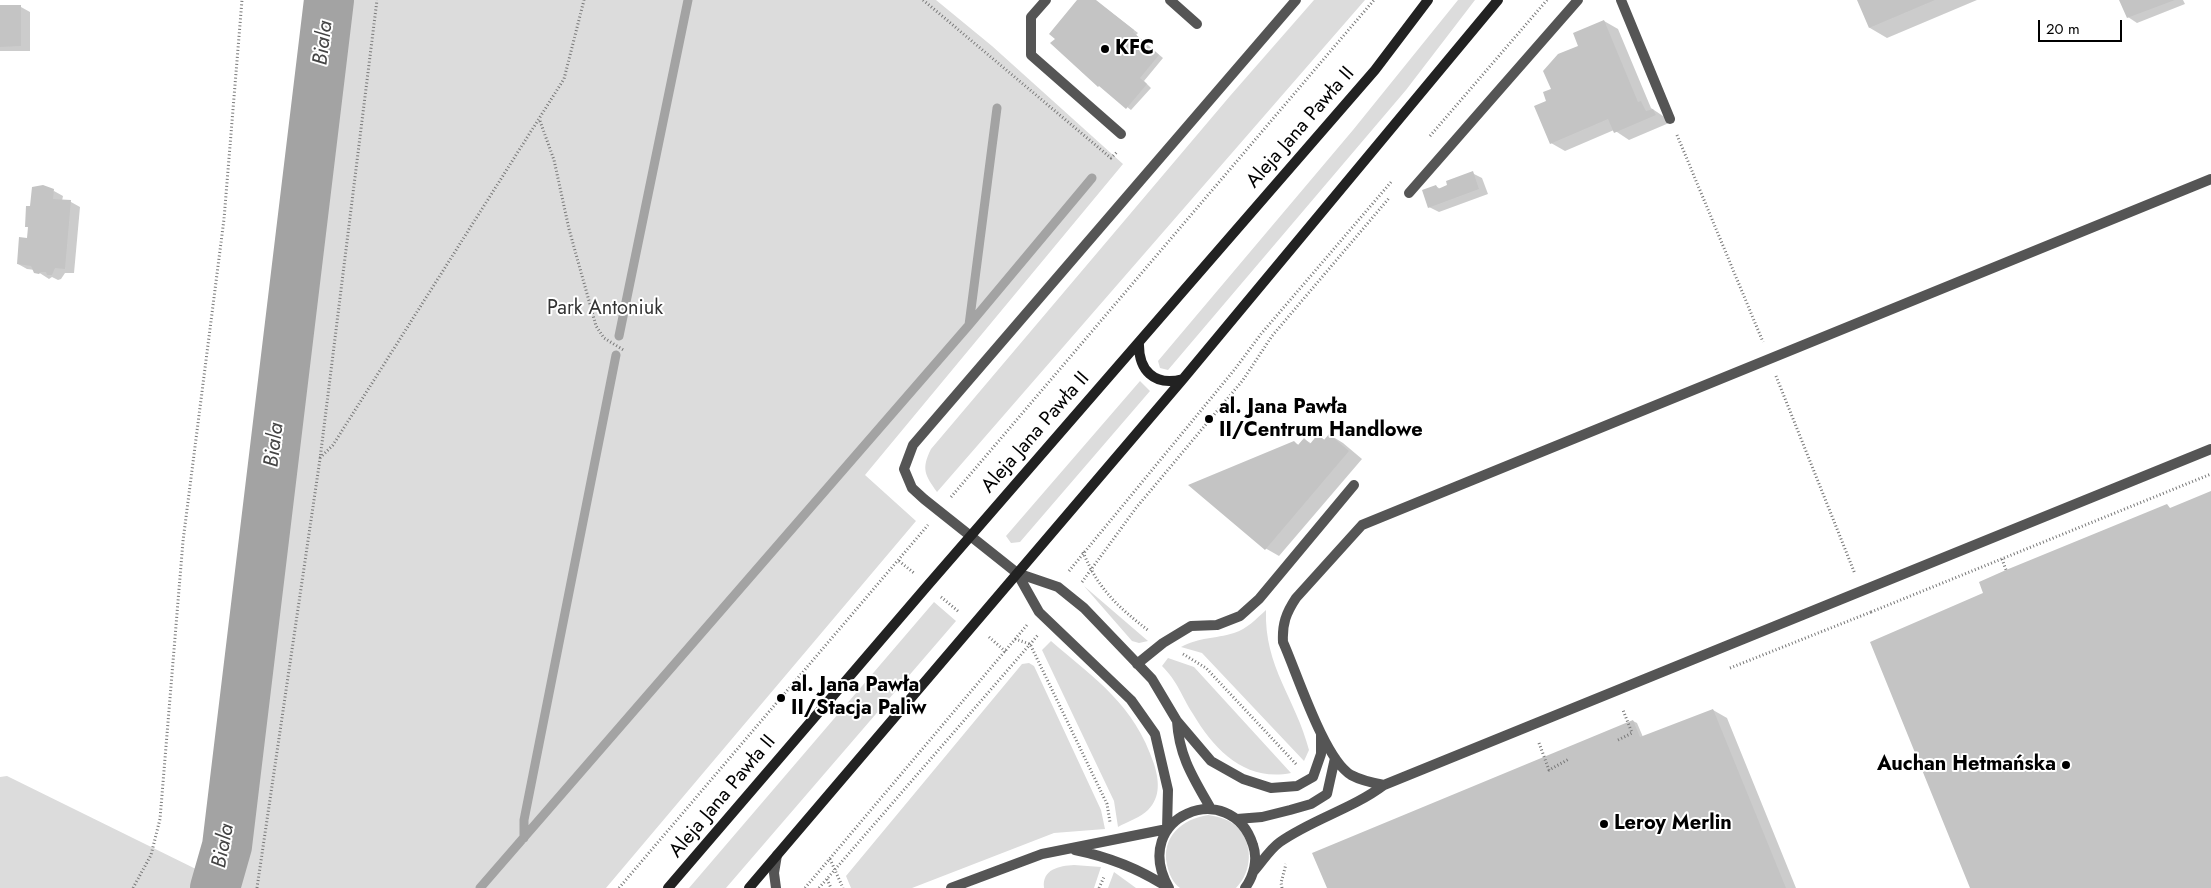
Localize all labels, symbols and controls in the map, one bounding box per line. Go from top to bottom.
scale bar [2041,10,2125,42]
text: 20 m [2046,18,2080,40]
water label: Biala [309,19,339,67]
place label: KFC [1115,37,1154,61]
marker: KFC [1099,43,1111,55]
street label: Aleja Jana Pawła II [1242,62,1360,194]
park label: Park Antoniuk [547,297,663,321]
street label: Aleja Jana Pawła II [977,367,1095,499]
place label: al. Jana Pawła II/Centrum Handlowe [1219,396,1423,443]
marker: al. Jana Pawła II/Centrum Handlowe [1203,413,1215,425]
water label: Biala [260,421,290,469]
place label: al. Jana Pawła II/Stacja Paliw [791,674,926,721]
marker: al. Jana Pawła II/Stacja Paliw [775,692,787,704]
street label: Aleja Jana Pawła II [665,731,781,863]
place label: Auchan Hetmańska [1877,753,2056,777]
marker: Auchan Hetmańska [2060,759,2072,771]
place label: Leroy Merlin [1614,812,1732,836]
marker: Leroy Merlin [1598,818,1610,830]
water label: Biala [207,822,241,870]

